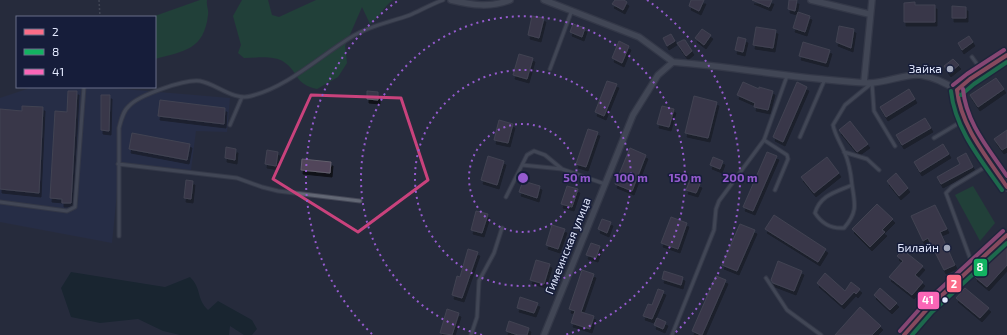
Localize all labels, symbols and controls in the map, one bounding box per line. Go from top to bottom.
legend [16,16,156,88]
text: 2 [52,24,59,38]
text: 8 [52,44,59,58]
place label: Зайка [909,61,942,75]
text: 41 [52,64,64,78]
marker: Зайка [945,64,955,74]
text: 50 m [563,170,591,184]
text: 100 m [614,170,648,184]
text: 150 m [669,170,701,184]
text: 200 m [722,170,758,184]
centre of rings [516,171,530,185]
street label: Гимеинская улица [541,195,594,296]
place label: Билайн [897,240,939,254]
marker: Билайн [942,243,952,253]
line badge: 8 [973,258,988,277]
text: 8 [977,260,984,273]
line badge: 2 [946,274,962,293]
text: 2 [951,277,957,290]
line badge: 41 [917,291,940,310]
text: 41 [922,293,934,306]
unlabelled marker [940,295,950,305]

